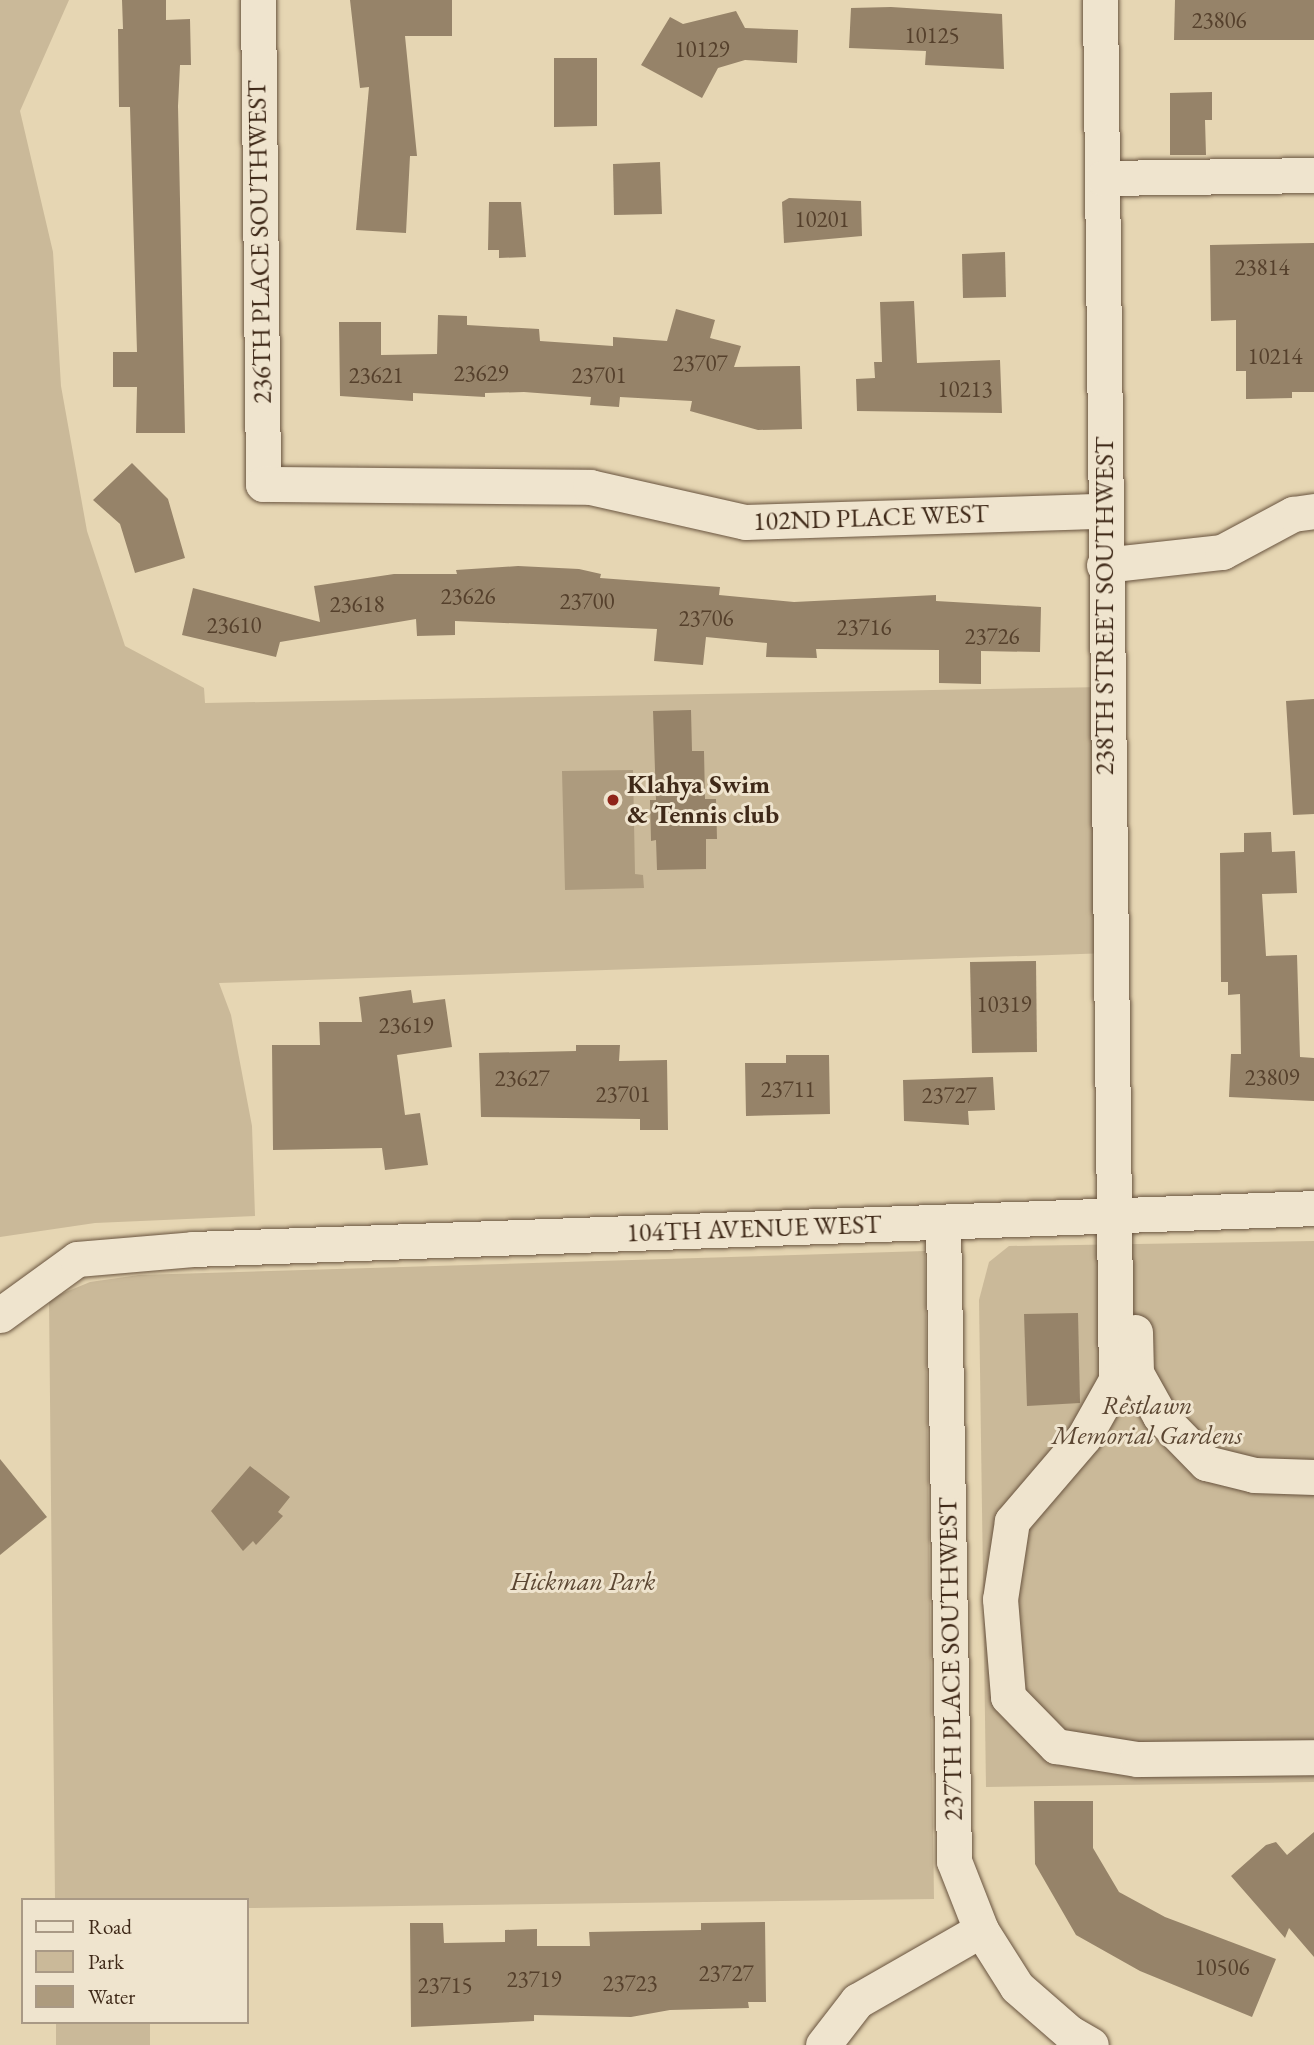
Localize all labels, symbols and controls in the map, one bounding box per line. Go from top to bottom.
house number: 23806 [1191,6,1247,34]
house number: 10125 [904,21,960,49]
house number: 10129 [674,35,730,63]
street label: 236TH PLACE SOUTHWEST [242,80,278,404]
house number: 10201 [794,205,850,233]
house number: 23814 [1234,253,1290,281]
house number: 10214 [1247,342,1303,370]
house number: 23707 [672,349,728,377]
house number: 23629 [453,359,509,387]
house number: 23621 [348,361,404,389]
house number: 23701 [571,361,627,389]
house number: 10213 [937,375,993,403]
street label: 238TH STREET SOUTHWEST [1089,437,1121,775]
street label: 102ND PLACE WEST [753,498,989,538]
house number: 23626 [440,582,496,610]
house number: 23700 [559,587,615,615]
house number: 23618 [329,590,385,618]
house number: 23706 [678,604,734,632]
house number: 23610 [206,611,262,639]
house number: 23716 [836,613,892,641]
house number: 23726 [964,622,1020,650]
place label: Klahya Swim & Tennis club [627,769,779,830]
marker: Klahya Swim & Tennis club [605,792,621,808]
house number: 10319 [976,990,1032,1018]
house number: 23619 [378,1011,434,1039]
house number: 23809 [1244,1063,1300,1091]
house number: 23627 [494,1064,550,1092]
house number: 23711 [760,1075,816,1103]
house number: 23701 [595,1080,651,1108]
house number: 23727 [921,1081,977,1109]
street label: 104TH AVENUE WEST [626,1209,882,1249]
park label: Restlawn Memorial Gardens [1052,1390,1242,1452]
street label: 237TH PLACE SOUTHWEST [933,1497,969,1821]
park label: Hickman Park [510,1566,656,1598]
legend [21,1898,248,2024]
text: Road [88,1913,132,1940]
text: Park [88,1948,124,1975]
house number: 10506 [1194,1953,1250,1981]
house number: 23727 [698,1959,754,1987]
house number: 23719 [506,1965,562,1993]
house number: 23723 [602,1969,658,1997]
house number: 23715 [417,1971,473,1999]
text: Water [88,1983,135,2010]

